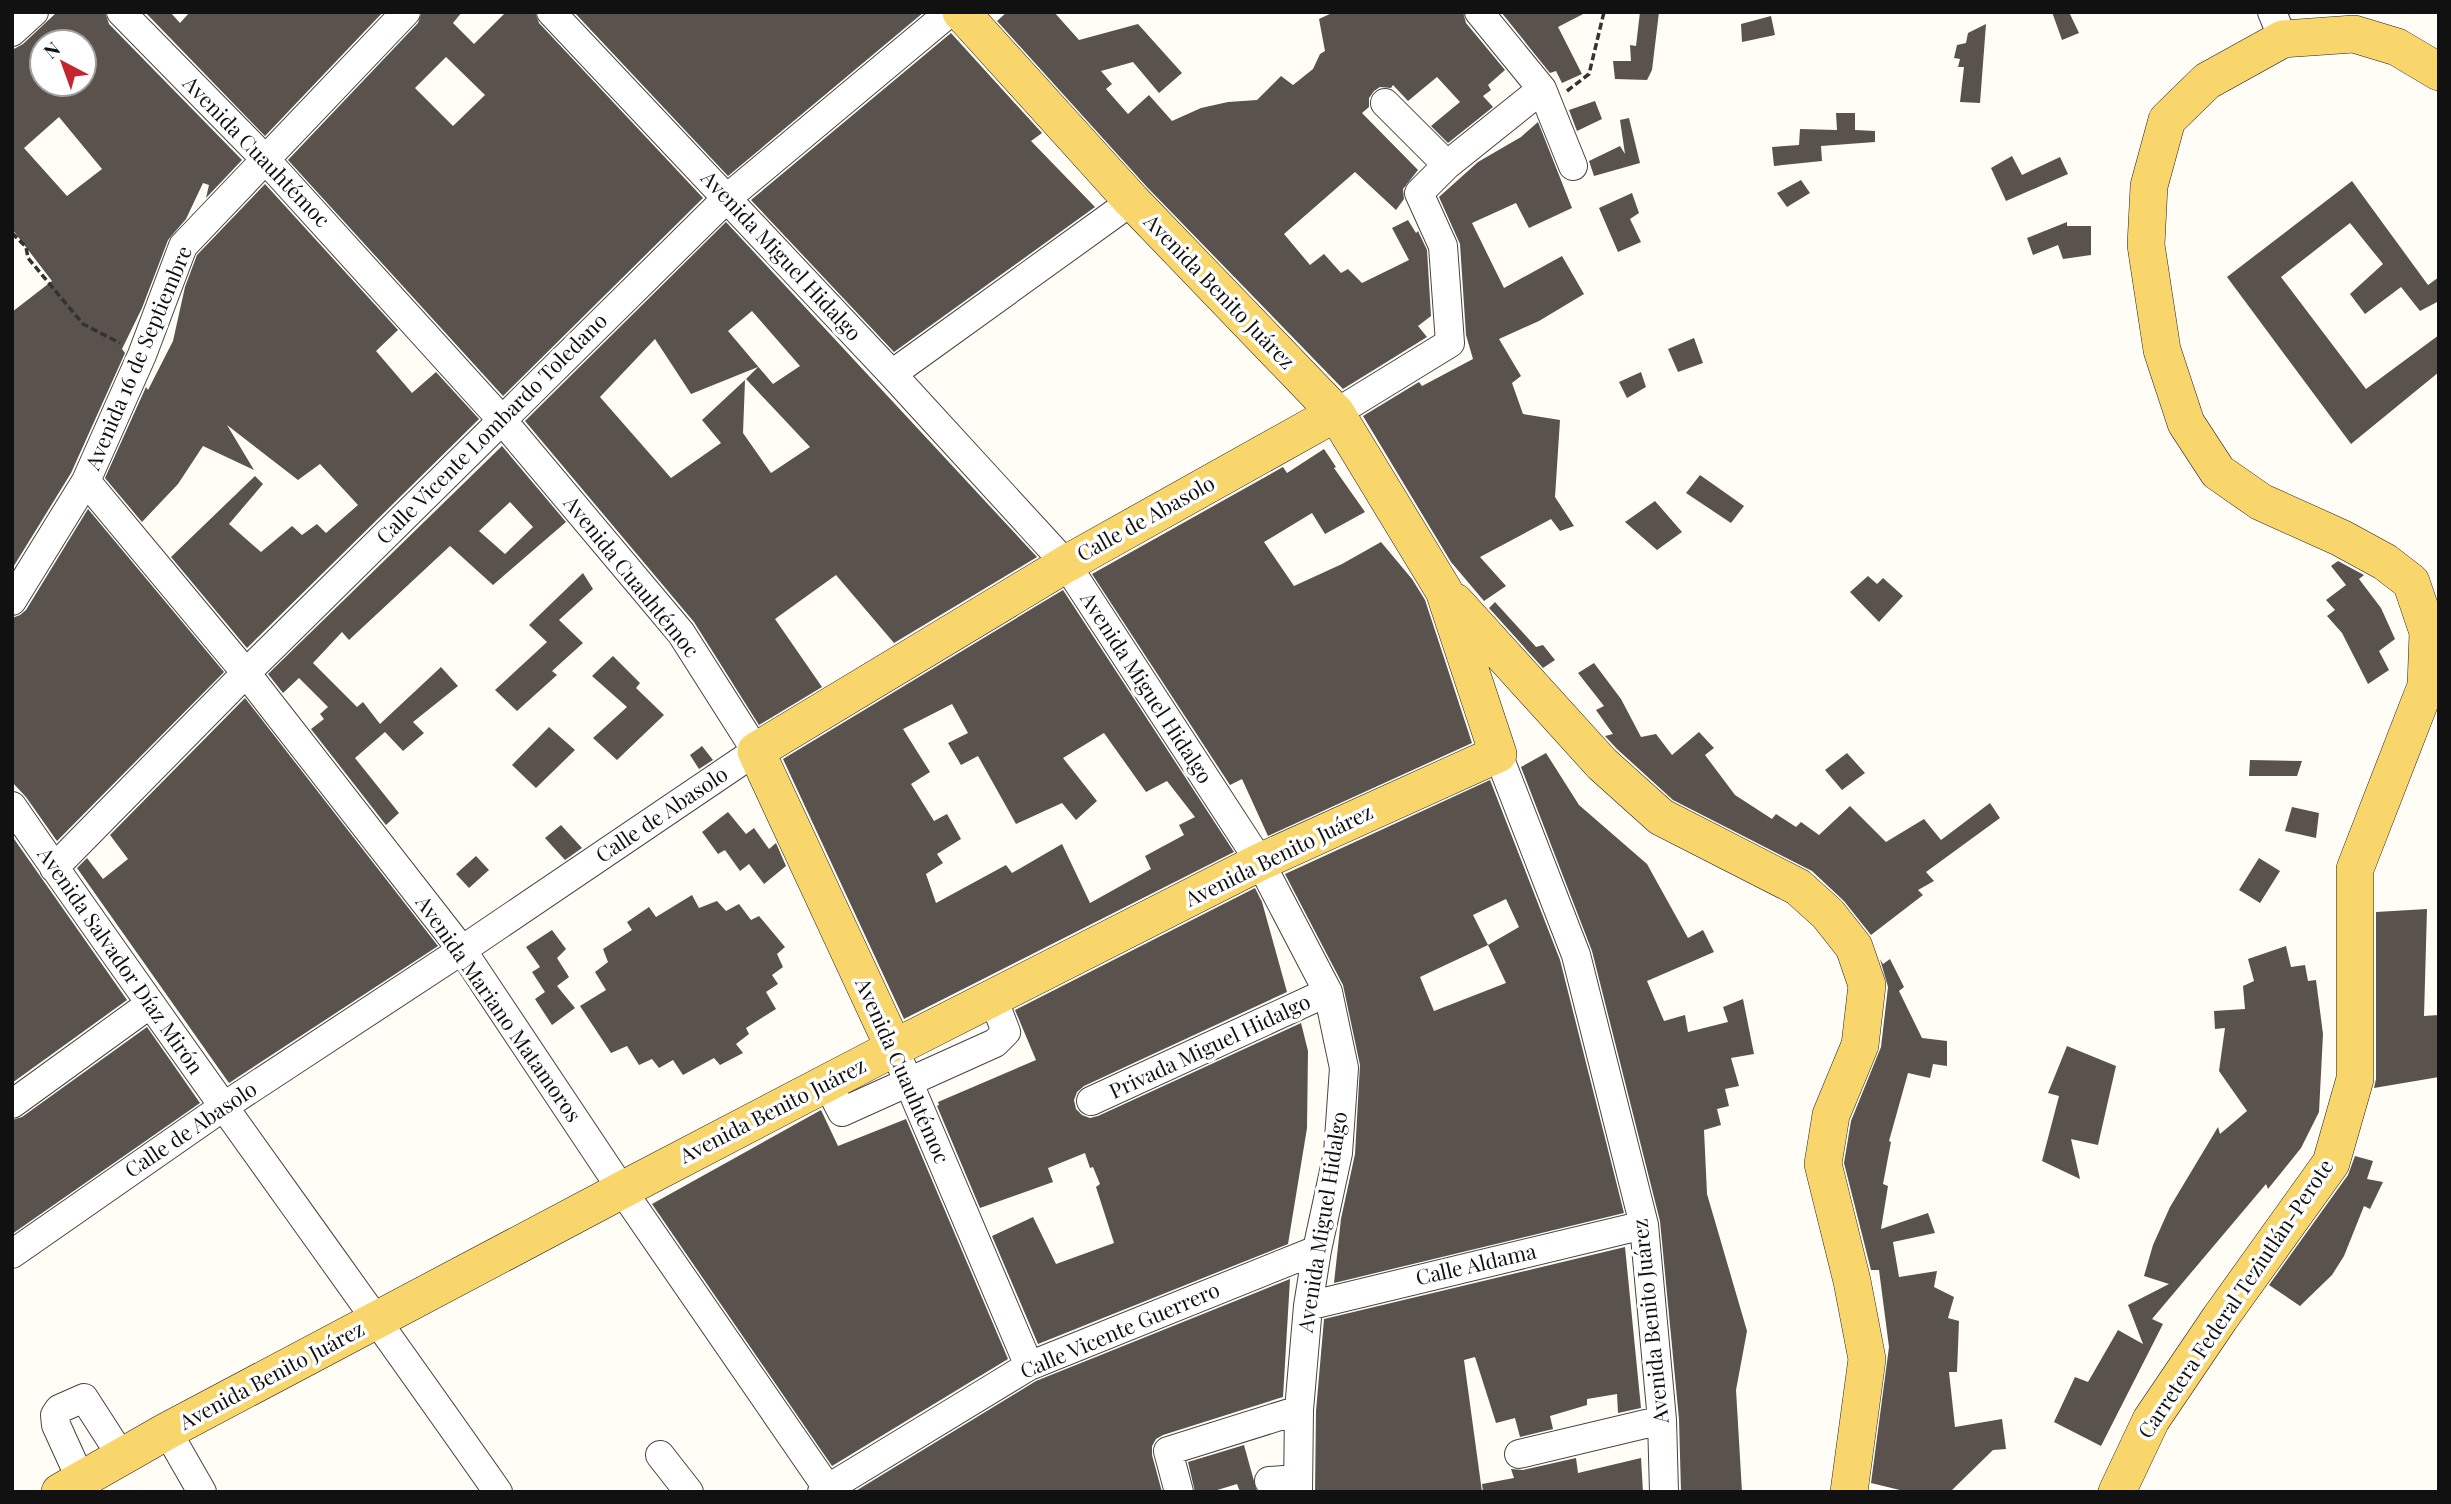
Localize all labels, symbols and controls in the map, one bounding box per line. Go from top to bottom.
north arrow [28,28,98,98]
text: N [37,35,65,64]
street label: Avenida Cuauhtémoc [177,68,337,232]
street label: Avenida Miguel Hidalgo [696,163,869,346]
street label: Avenida Benito Juárez [1138,206,1302,374]
street label: Avenida 16 de Septiembre [77,241,197,474]
street label: Calle Vicente Lombardo Toledano [369,306,612,549]
street label: Calle de Abasolo [1071,468,1219,567]
street label: Avenida Cuauhtémoc [558,488,706,662]
street label: Avenida Miguel Hidalgo [1075,585,1220,788]
street label: Calle de Abasolo [589,759,732,868]
street label: Avenida Benito Juárez [1179,797,1377,912]
street label: Avenida Salvador Díaz Mirón [32,840,211,1079]
street label: Avenida Mariano Matamoros [410,888,589,1127]
street label: Avenida Cuauhtémoc [850,972,957,1167]
street label: Privada Miguel Hidalgo [1104,986,1314,1104]
street label: Avenida Benito Juárez [673,1050,870,1169]
street label: Calle de Abasolo [118,1074,261,1183]
street label: Avenida Miguel Hidalgo [1290,1109,1352,1335]
street label: Carretera Federal Teziutlán-Perote [2130,1153,2339,1443]
street label: Avenida Benito Juárez [1624,1218,1674,1426]
street label: Calle Aldama [1413,1235,1539,1290]
street label: Calle Vicente Guerrero [1015,1274,1223,1384]
street label: Avenida Benito Juárez [173,1314,368,1435]

